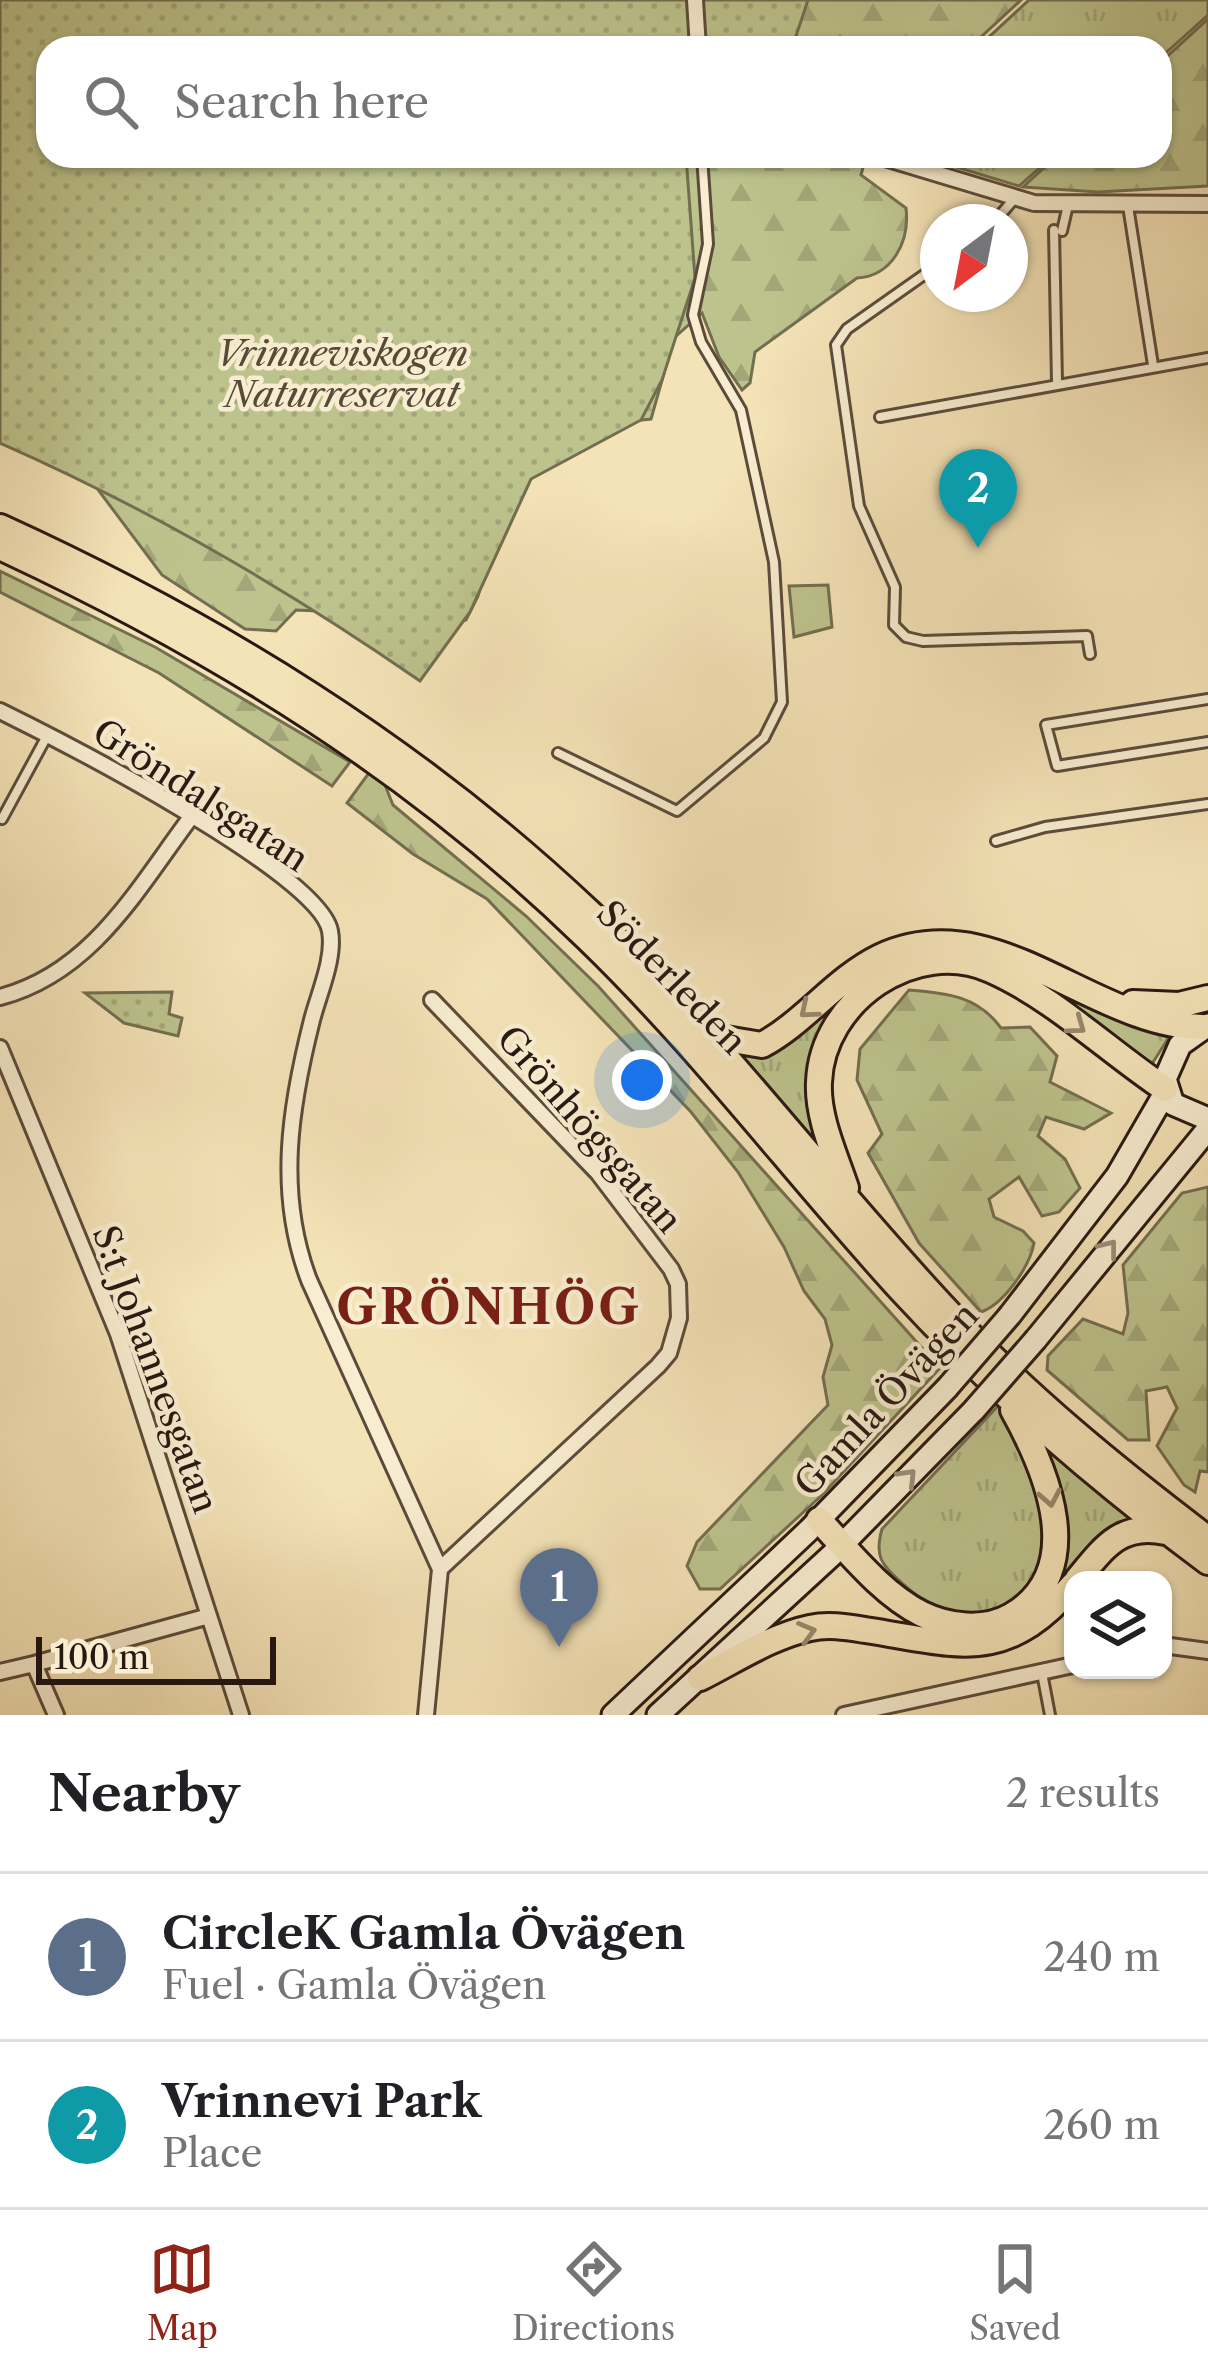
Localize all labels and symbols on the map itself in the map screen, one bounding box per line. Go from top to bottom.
north arrow [920,204,1028,312]
park label: Vrinneviskogen Naturreservat [216,331,468,416]
pin: 2 [939,449,1017,548]
street label: Gröndalsgatan [85,709,317,881]
street label: Söderleden [588,891,756,1063]
one-way arrow [800,996,822,1018]
one-way arrow [1064,1012,1086,1034]
street label: Grönhögsgatan [488,1017,692,1241]
your location [612,1050,672,1110]
street label: S:t Johannesgatan [84,1219,228,1519]
one-way arrow [1094,1239,1116,1261]
district label: GRÖNHÖG [336,1277,642,1336]
street label: Gamla Övägen [785,1293,987,1505]
one-way arrow [894,1469,916,1491]
one-way arrow [1036,1488,1062,1508]
pin: 1 [520,1548,598,1647]
one-way arrow [796,1621,817,1646]
scale bar [36,1631,276,1684]

